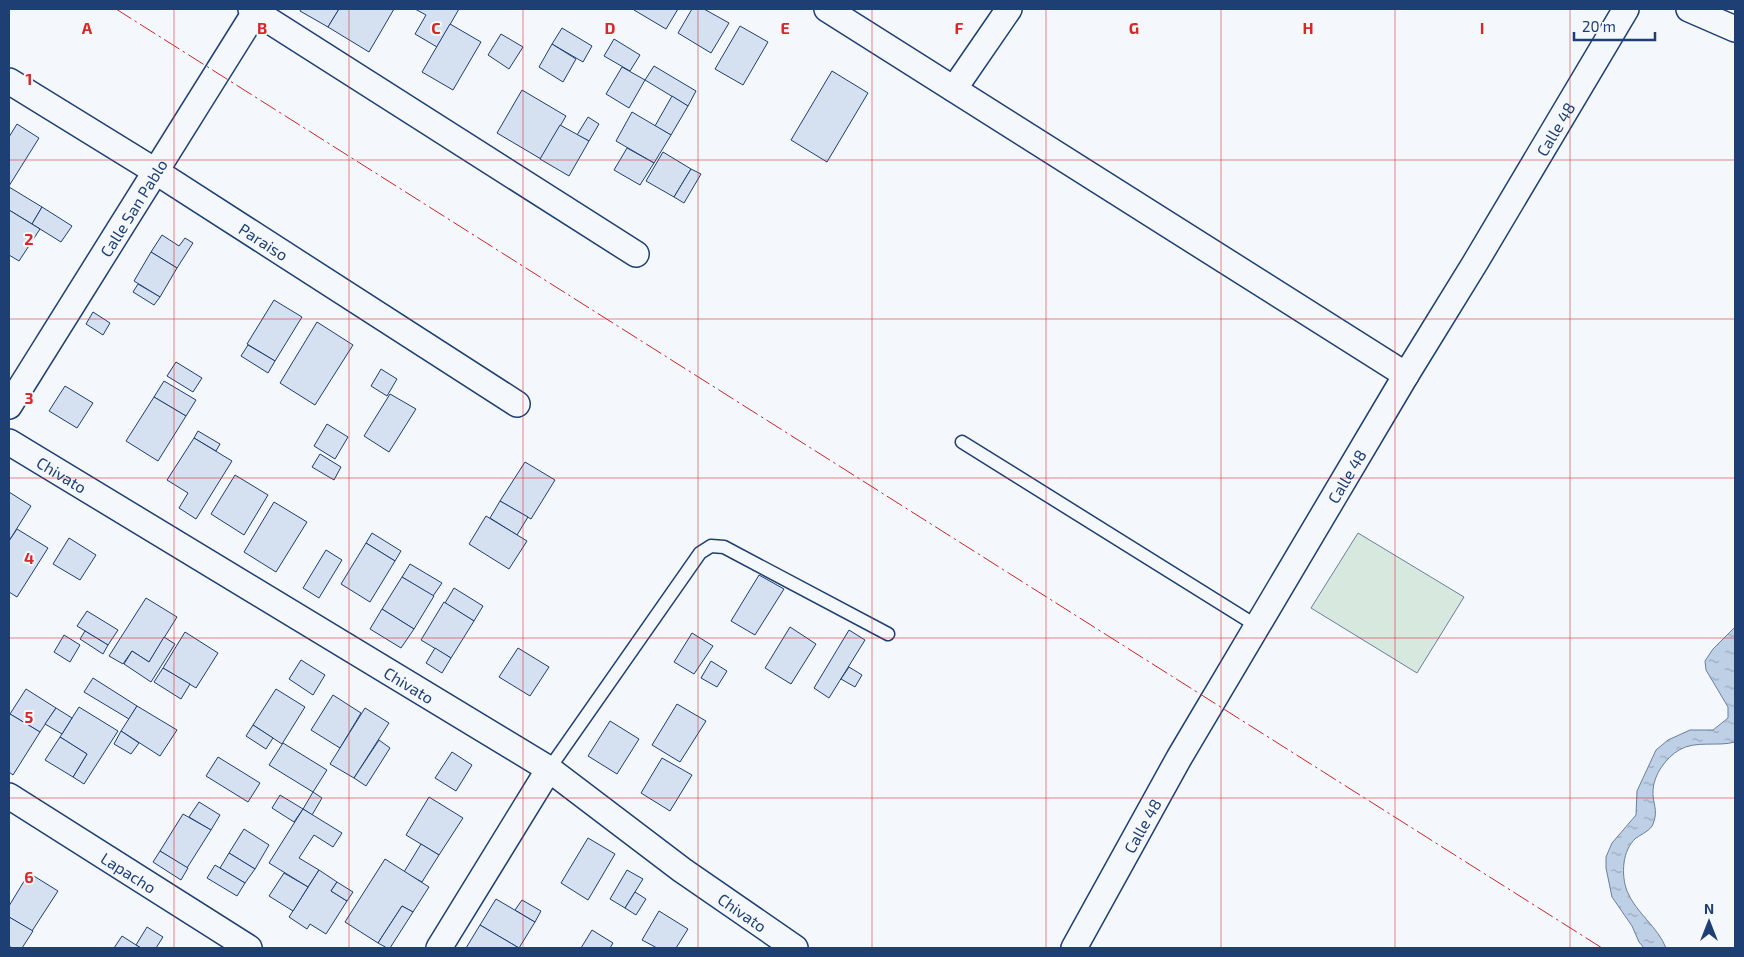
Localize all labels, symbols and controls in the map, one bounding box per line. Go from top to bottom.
scale bar [1574,10,1655,42]
text: 20 m [1582,17,1616,35]
text: A [82,18,93,37]
text: B [257,18,267,37]
text: C [431,18,441,37]
text: D [605,18,616,37]
text: E [780,18,790,37]
text: F [955,18,964,37]
text: G [1129,18,1139,37]
text: H [1302,18,1314,37]
text: I [1480,18,1484,37]
text: 1 [26,69,32,88]
street label: Calle 48 [1532,98,1578,159]
street label: Calle San Pablo [95,155,171,260]
street label: Paraiso [236,218,292,264]
text: 2 [24,229,34,248]
text: 3 [24,388,34,407]
street label: Calle 48 [1323,446,1369,506]
street label: Chivato [34,452,90,496]
text: 4 [24,548,34,567]
street label: Chivato [381,662,438,707]
text: 5 [25,707,34,726]
street label: Calle 48 [1119,795,1164,856]
street label: Lapacho [98,848,160,896]
text: 6 [24,867,34,886]
street label: Chivato [715,888,771,935]
north arrow [1684,897,1734,947]
text: N [1704,900,1714,917]

